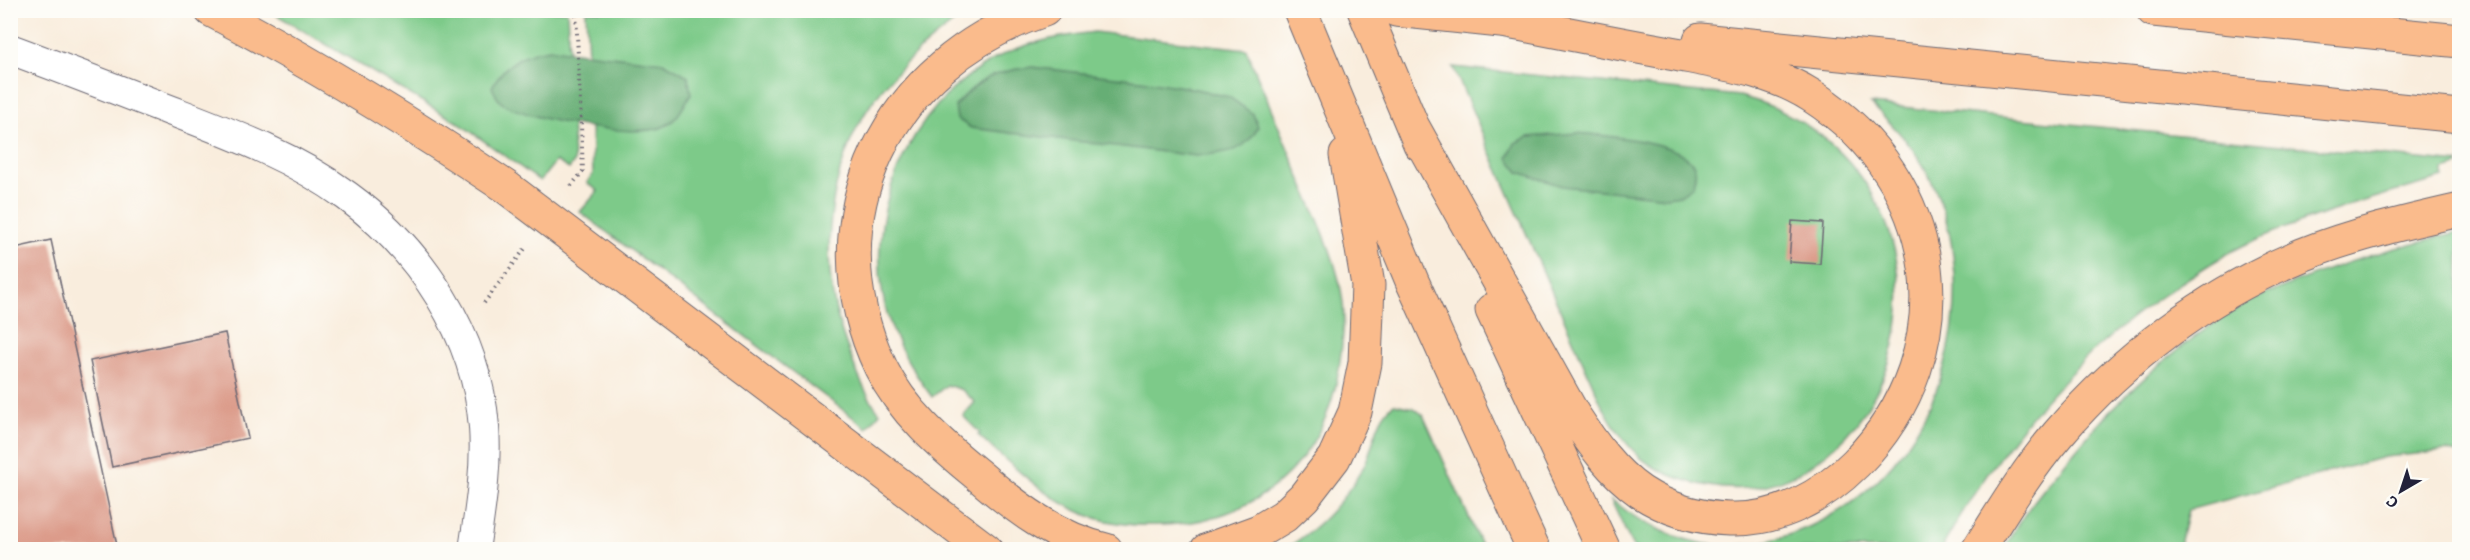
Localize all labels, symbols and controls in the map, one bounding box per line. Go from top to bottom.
north arrow [2371,461,2431,521]
text: С [2381,490,2403,514]

